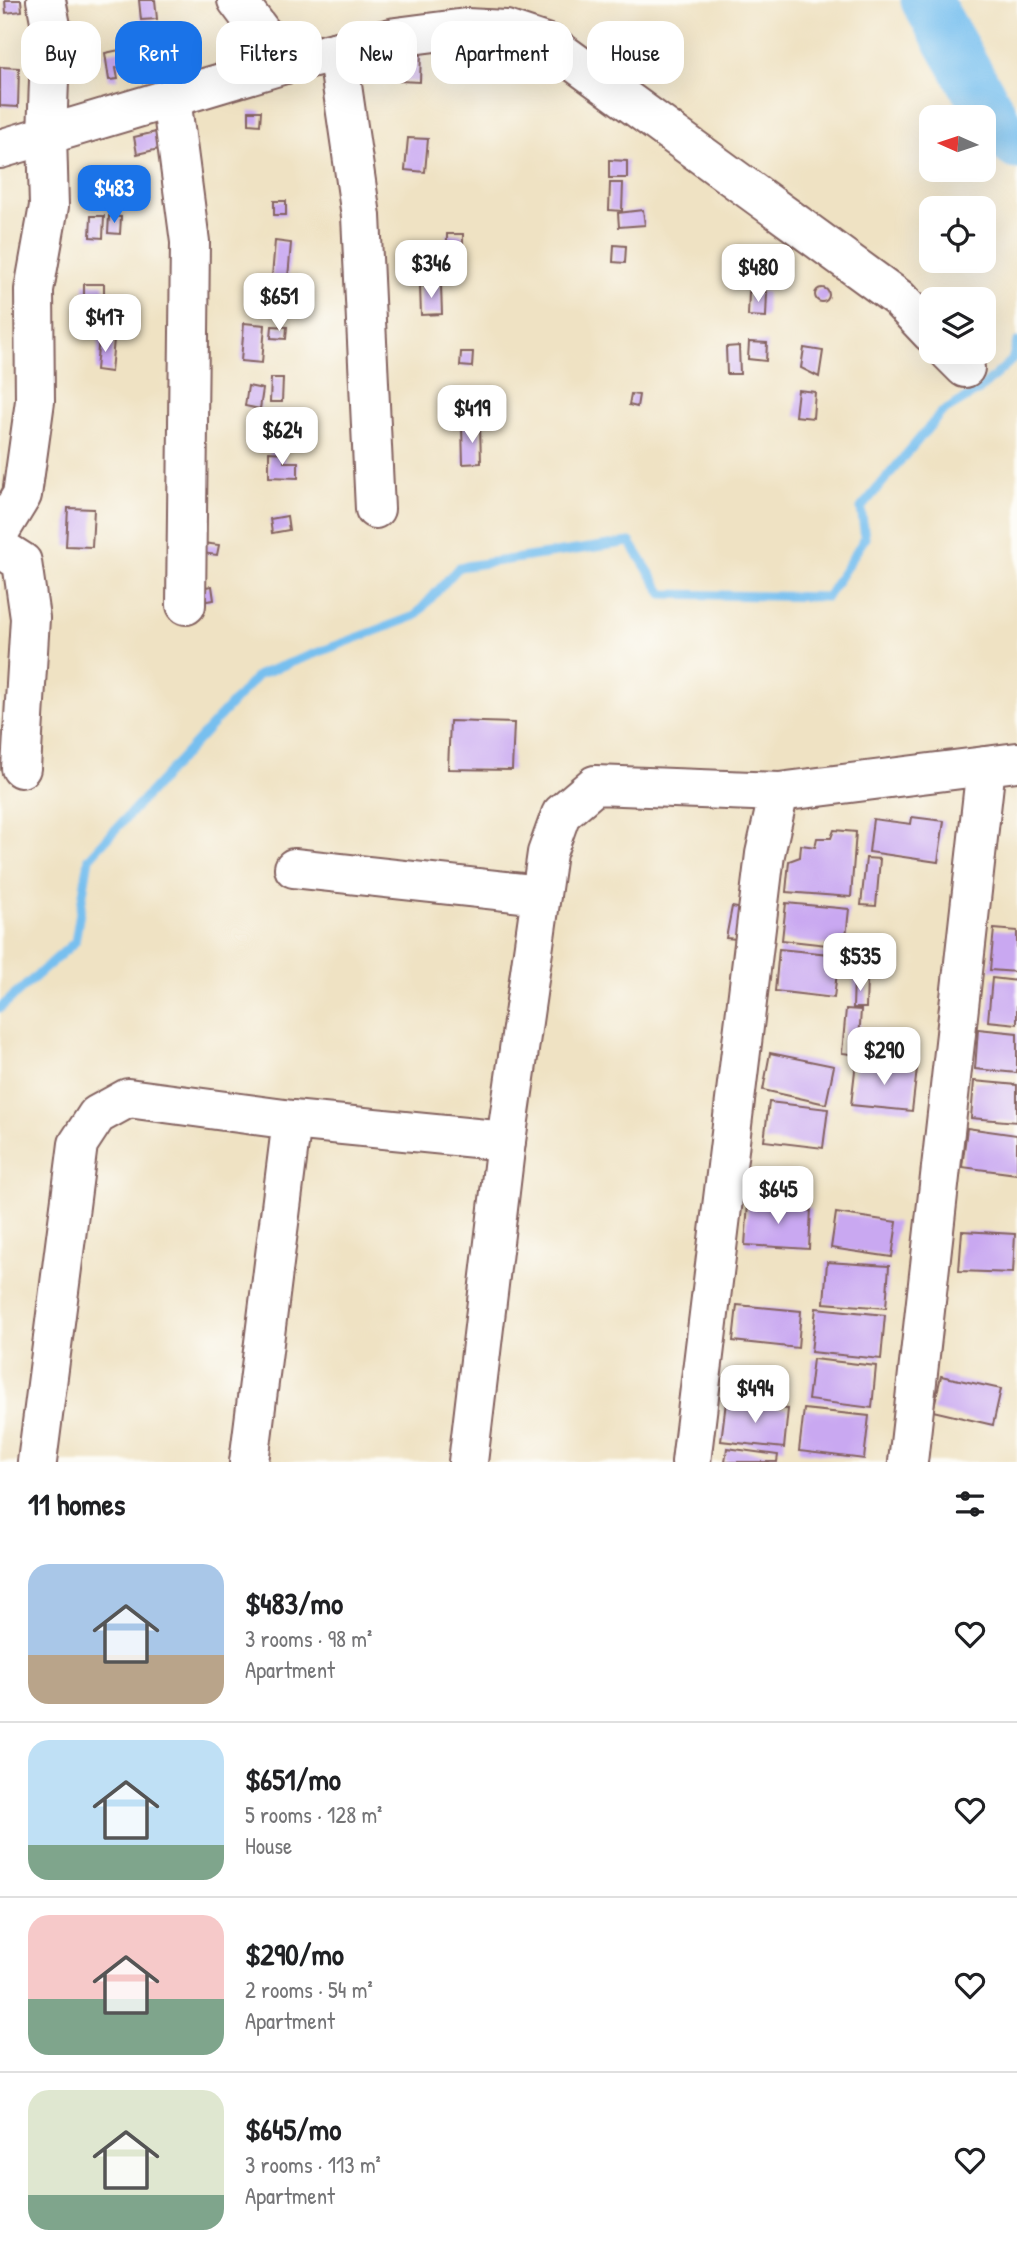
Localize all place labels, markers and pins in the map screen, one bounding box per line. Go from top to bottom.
pin: $483 [73,166,155,225]
pin: $346 [390,240,472,300]
pin: $480 [717,244,799,304]
pin: $651 [238,274,320,333]
pin: $417 [64,294,146,354]
pin: $419 [431,386,513,445]
pin: $624 [241,407,323,467]
pin: $535 [819,934,901,993]
pin: $290 [843,1028,925,1087]
pin: $645 [737,1166,819,1226]
pin: $494 [714,1366,796,1425]

